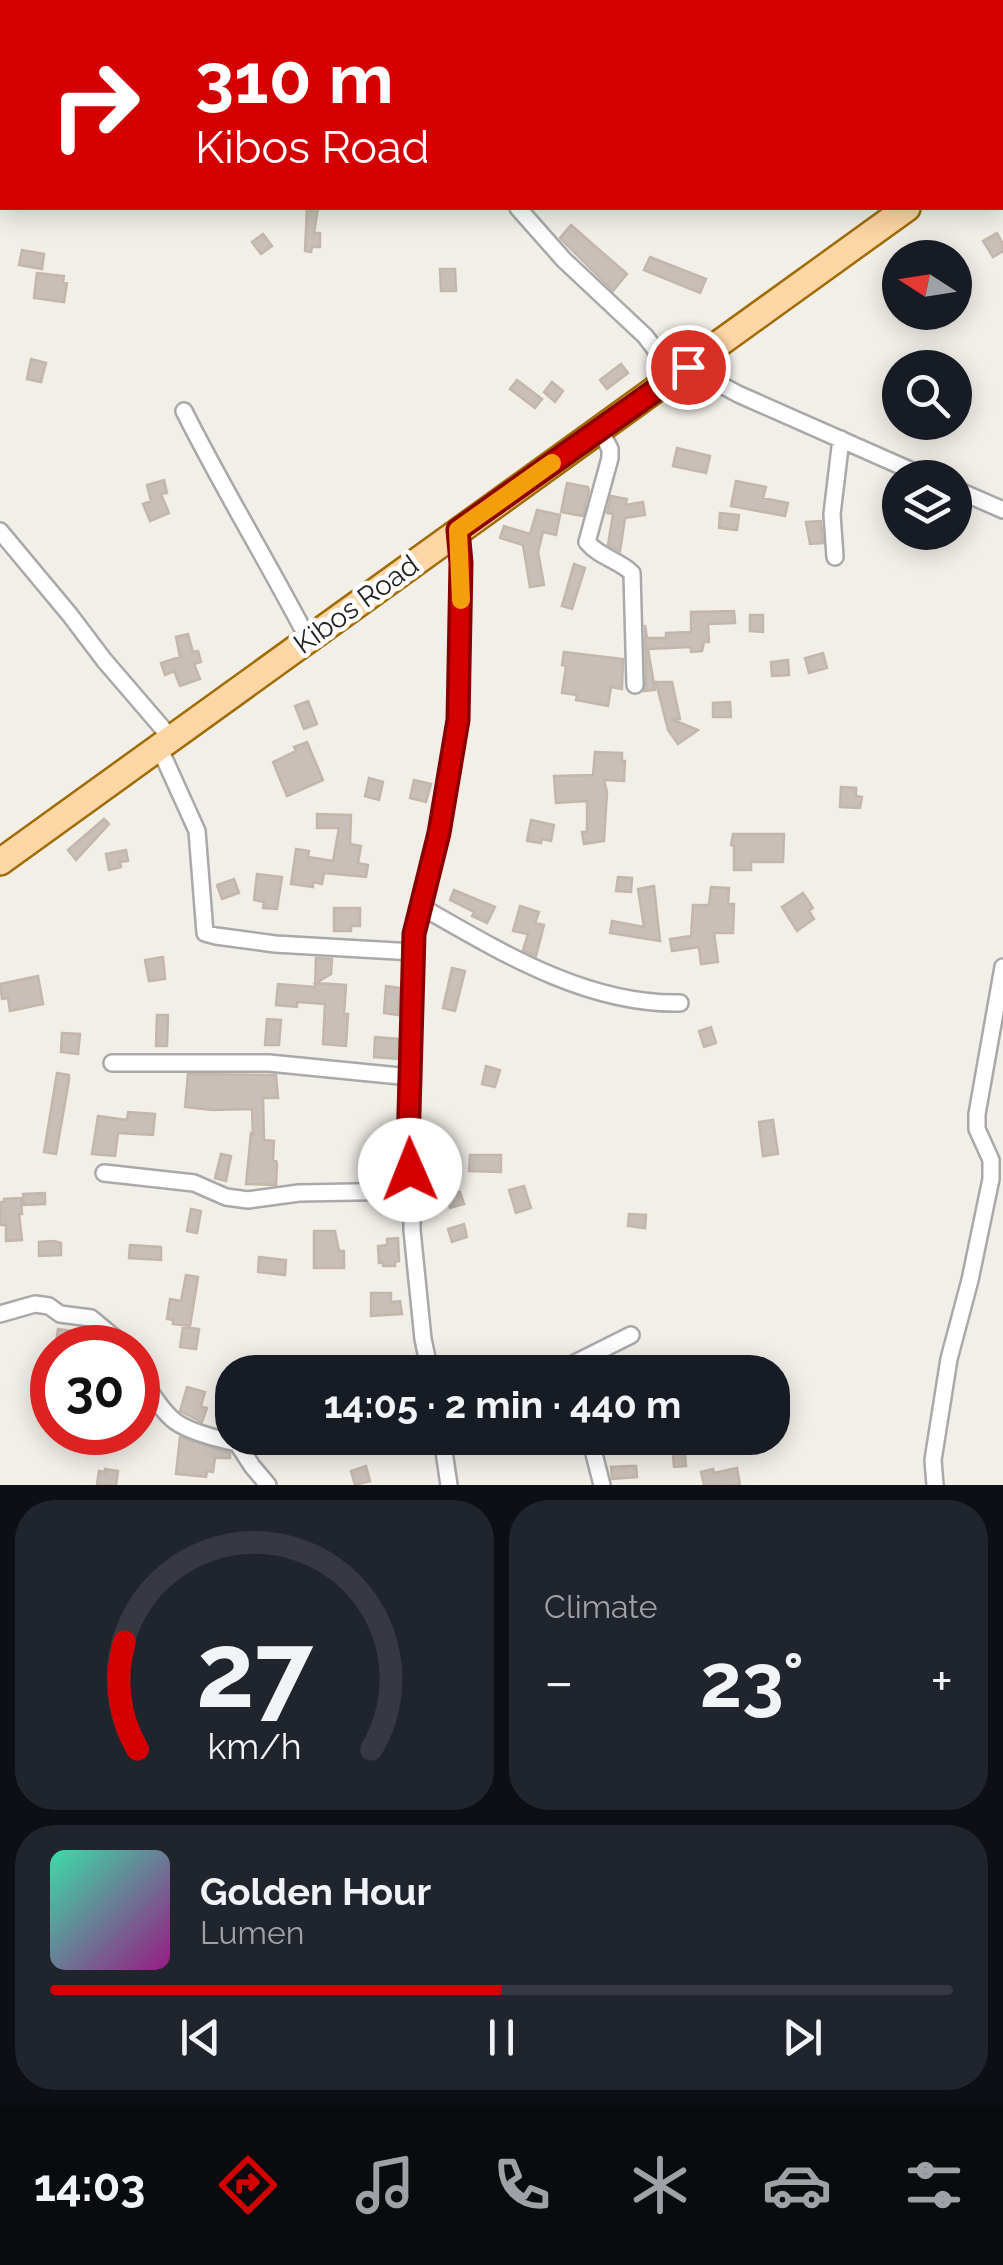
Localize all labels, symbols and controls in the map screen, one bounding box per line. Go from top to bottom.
text: 310 m [195,37,394,119]
icon: right [30,40,160,170]
text: Kibos Road [195,121,429,174]
north arrow [882,240,972,330]
map controls [882,240,972,550]
pin [646,325,731,410]
icon: arrive [661,340,716,395]
button: search [882,350,972,440]
button: layers [882,460,972,550]
street label: Kibos Road [288,548,425,661]
position arrow [358,1118,462,1222]
speed limit sign: 30 [30,1325,160,1455]
text: 14:05 · 2 min · 440 m [324,1382,681,1427]
text: Climate [544,1588,658,1625]
text: 27 [196,1609,314,1731]
text: 23° [700,1636,804,1725]
text: − [544,1649,574,1714]
text: + [930,1649,953,1714]
text: km/h [207,1725,302,1767]
text: Golden Hour [200,1869,431,1914]
text: Lumen [200,1914,304,1951]
icon: previous [173,2010,228,2065]
icon: pause [474,2010,529,2065]
icon: next [775,2010,830,2065]
icon: directions [213,2150,283,2220]
icon: music [350,2150,420,2220]
icon: phone [487,2150,557,2220]
icon: climate [625,2150,695,2220]
icon: car [762,2150,832,2220]
icon: filters [899,2150,969,2220]
text: 14:03 [34,2159,145,2212]

